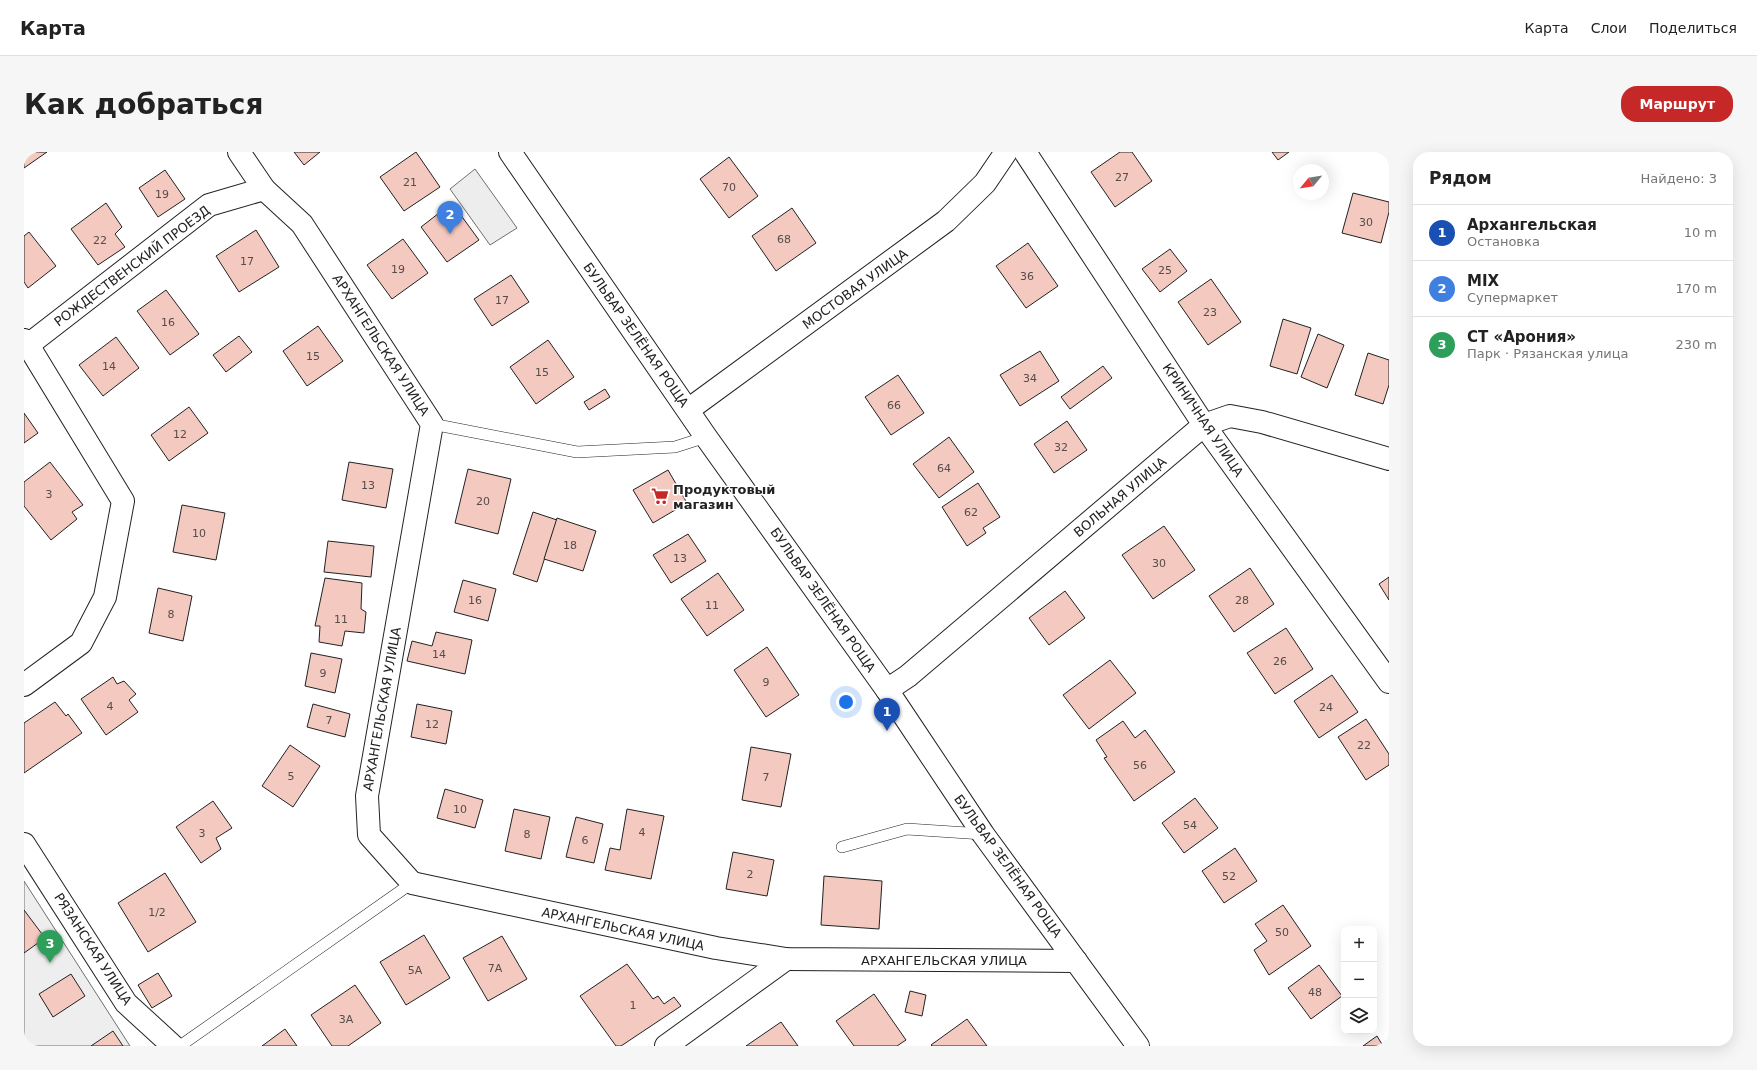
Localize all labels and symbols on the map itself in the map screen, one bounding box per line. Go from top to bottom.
north arrow [1293,164,1329,200]
house number: 27 [1115,171,1129,184]
house number: 21 [403,176,417,189]
house number: 70 [722,181,736,194]
house number: 19 [155,188,169,201]
pin: 2 [437,201,463,234]
street label: РОЖДЕСТВЕНСКИЙ ПРОЕЗД [51,203,213,329]
house number: 30 [1359,216,1373,229]
house number: 68 [777,233,791,246]
house number: 22 [93,234,107,247]
street label: МОСТОВАЯ УЛИЦА [800,246,910,332]
house number: 17 [240,255,254,268]
street label: БУЛЬВАР ЗЕЛЁНАЯ РОЩА [580,260,692,410]
house number: 19 [391,263,405,276]
house number: 25 [1158,264,1172,277]
house number: 36 [1020,270,1034,283]
street label: АРХАНГЕЛЬСКАЯ УЛИЦА [330,271,433,419]
house number: 17 [495,294,509,307]
house number: 23 [1203,306,1217,319]
house number: 16 [161,316,175,329]
house number: 15 [306,350,320,363]
house number: 14 [102,360,116,373]
street label: КРИНИЧНАЯ УЛИЦА [1159,360,1247,480]
house number: 15 [535,366,549,379]
house number: 34 [1023,372,1037,385]
house number: 66 [887,399,901,412]
house number: 12 [173,428,187,441]
house number: 32 [1054,441,1068,454]
street label: ВОЛЬНАЯ УЛИЦА [1071,454,1169,540]
house number: 64 [937,462,951,475]
house number: 13 [361,479,375,492]
place label: Продуктовый магазин [673,482,775,512]
supermarket icon: Продуктовый магазин [650,486,670,506]
house number: 3 [46,488,53,501]
house number: 20 [476,495,490,508]
house number: 62 [964,506,978,519]
street label: БУЛЬВАР ЗЕЛЁНАЯ РОЩА [767,525,879,675]
house number: 10 [192,527,206,540]
house number: 18 [563,539,577,552]
house number: 13 [673,552,687,565]
house number: 30 [1152,557,1166,570]
house number: 16 [468,594,482,607]
house number: 28 [1235,594,1249,607]
house number: 11 [705,599,719,612]
house number: 8 [168,608,175,621]
house number: 11 [334,613,348,626]
street label: АРХАНГЕЛЬСКАЯ УЛИЦА [360,626,404,792]
house number: 14 [432,648,446,661]
house number: 26 [1273,655,1287,668]
house number: 9 [320,667,327,680]
house number: 9 [763,676,770,689]
your location [836,692,856,712]
pin: 1 [874,698,900,731]
house number: 4 [107,700,114,713]
house number: 24 [1319,701,1333,714]
house number: 7 [326,714,333,727]
house number: 12 [425,718,439,731]
house number: 22 [1357,739,1371,752]
house number: 56 [1133,759,1147,772]
house number: 5 [288,770,295,783]
house number: 7 [763,771,770,784]
street label: БУЛЬВАР ЗЕЛЁНАЯ РОЩА [951,792,1065,940]
house number: 10 [453,803,467,816]
house number: 54 [1183,819,1197,832]
house number: 4 [639,826,646,839]
house number: 3 [199,827,206,840]
house number: 8 [524,828,531,841]
house number: 6 [582,834,589,847]
house number: 2 [747,868,754,881]
house number: 52 [1222,870,1236,883]
street label: РЯЗАНСКАЯ УЛИЦА [51,890,135,1008]
street label: АРХАНГЕЛЬСКАЯ УЛИЦА [540,904,706,954]
house number: 1/2 [148,906,166,919]
house number: 50 [1275,926,1289,939]
pin: 3 [37,930,63,963]
street label: АРХАНГЕЛЬСКАЯ УЛИЦА [861,953,1027,968]
house number: 7А [488,962,503,975]
house number: 5А [408,964,423,977]
house number: 48 [1308,986,1322,999]
house number: 1 [630,999,637,1012]
house number: 3А [339,1013,354,1026]

